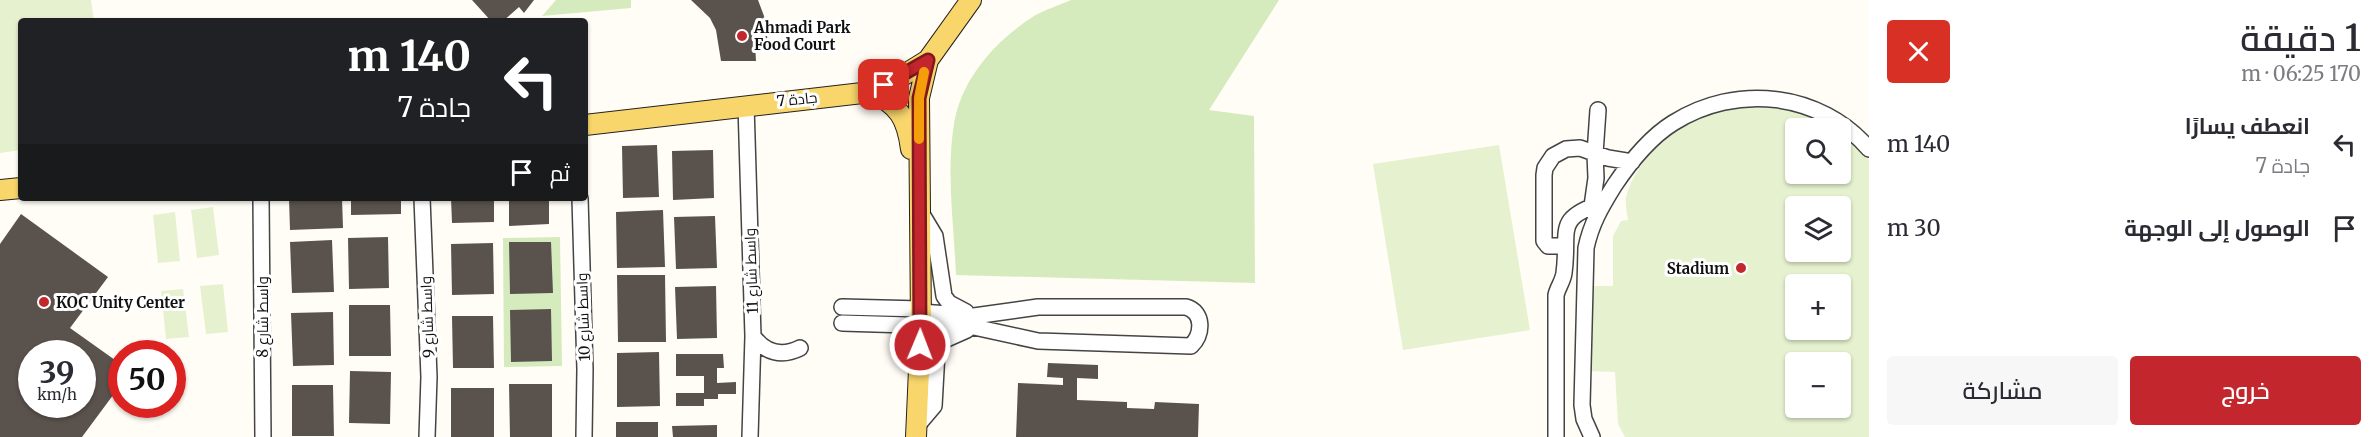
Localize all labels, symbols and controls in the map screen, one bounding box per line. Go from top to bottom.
text: 1 دقيقة [2240,16,2361,61]
place label: Ahmadi Park Food Court [753,18,851,54]
button: close [1887,20,1950,83]
marker: Ahmadi Park Food Court [735,29,749,43]
text: 140 m [348,30,471,82]
icon: left [492,42,570,120]
pin [858,59,909,110]
text: 170 m · 06:25 [2241,61,2361,86]
icon: arrive [867,68,900,101]
street label: جادة 7 [776,87,818,111]
text: جادة 7 [397,90,471,124]
text: انعطف يسارًا [2185,112,2310,140]
map controls [1785,118,1851,418]
button: search [1785,118,1851,184]
icon: left [2328,128,2361,161]
text: 140 m [1887,130,1950,158]
text: جادة 7 [2256,153,2310,178]
icon: arrive [505,156,538,189]
text: ثم [550,159,570,187]
button: layers [1785,196,1851,262]
icon: arrive [2328,212,2361,245]
text: 30 m [1887,214,1941,242]
text: الوصول إلى الوجهة [2124,214,2310,242]
street label: واسط شارع 11 [740,228,764,314]
place label: Stadium [1667,259,1729,278]
marker: Stadium [1734,261,1748,275]
street label: واسط شارع 10 [572,272,596,362]
button: + [1785,274,1851,340]
street label: واسط شارع 8 [253,276,274,358]
street label: واسط شارع 9 [416,276,440,358]
place label: KOC Unity Center [56,293,185,312]
marker: KOC Unity Center [37,295,51,309]
position arrow [888,313,952,377]
speed limit sign: 50 [108,340,186,418]
button: − [1785,352,1851,418]
text: 39 [40,353,74,391]
button: مشاركة [1887,356,2118,425]
button: خروج [2130,356,2361,425]
text: km/h [37,385,77,404]

